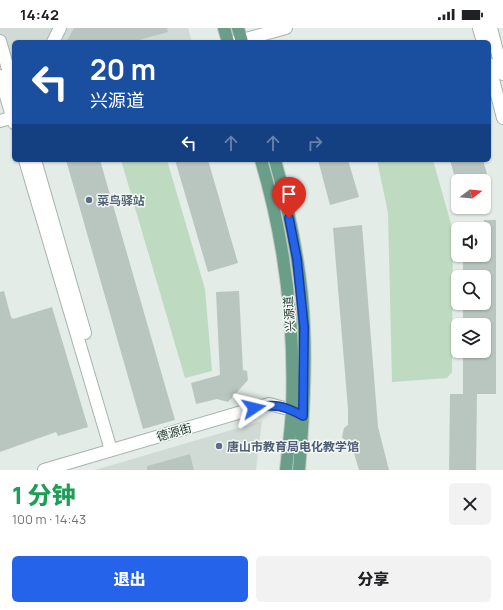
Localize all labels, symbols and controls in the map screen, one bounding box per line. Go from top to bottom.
text: 14:42 [20,4,59,25]
text: 20 m [90,50,156,88]
icon: left [24,56,76,108]
text: 兴源道 [90,88,144,112]
icon: left [178,132,200,154]
icon: ahead [220,132,242,154]
icon: ahead [262,132,284,154]
icon: right [304,132,326,154]
north arrow [451,174,491,214]
map controls [451,174,491,358]
pin [272,177,306,218]
icon: arrive [278,183,300,205]
place label: 菜鸟驿站 [97,192,145,209]
marker: 菜鸟驿站 [84,195,94,205]
button: sound [451,222,491,262]
button: search [451,270,491,310]
street label: 兴源道 [279,295,299,333]
button: layers [451,318,491,358]
position arrow [233,387,275,429]
street label: 德源街 [154,419,194,445]
place label: 唐山市教育局电化教学馆 [227,438,359,455]
marker: 唐山市教育局电化教学馆 [214,441,224,451]
text: 1 分钟 [12,478,76,511]
button: close [449,483,491,525]
text: 100 m · 14:43 [12,510,86,528]
button: 退出 [12,556,248,602]
button: 分享 [256,556,491,602]

